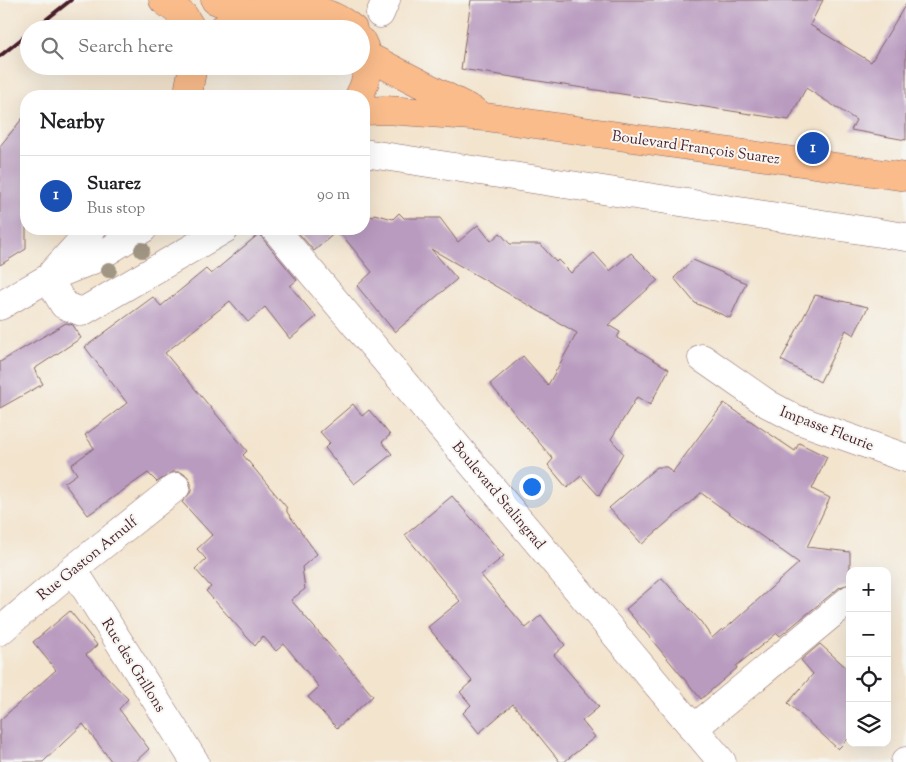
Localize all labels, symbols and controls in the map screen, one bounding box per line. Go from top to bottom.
search box [20,20,370,75]
icon: search [38,34,66,62]
text: Search here [78,34,173,61]
text: Nearby [40,108,105,138]
street label: Boulevard François Suarez [611,126,781,171]
pin: 1 [797,129,829,167]
text: Suarez [87,171,141,198]
text: 1 [53,184,59,207]
text: 90 m [317,184,350,207]
text: Bus stop [87,198,145,221]
street label: Impasse Fleurie [776,402,877,457]
street label: Boulevard Stalingrad [446,437,550,555]
your location [519,474,545,500]
street label: Rue Gaston Arnulf [33,512,143,606]
map controls [846,567,891,747]
button: + [846,567,891,612]
button: − [846,612,891,657]
street label: Rue des Grillons [95,615,170,717]
button: locate [846,657,891,702]
button: layers [846,702,891,747]

